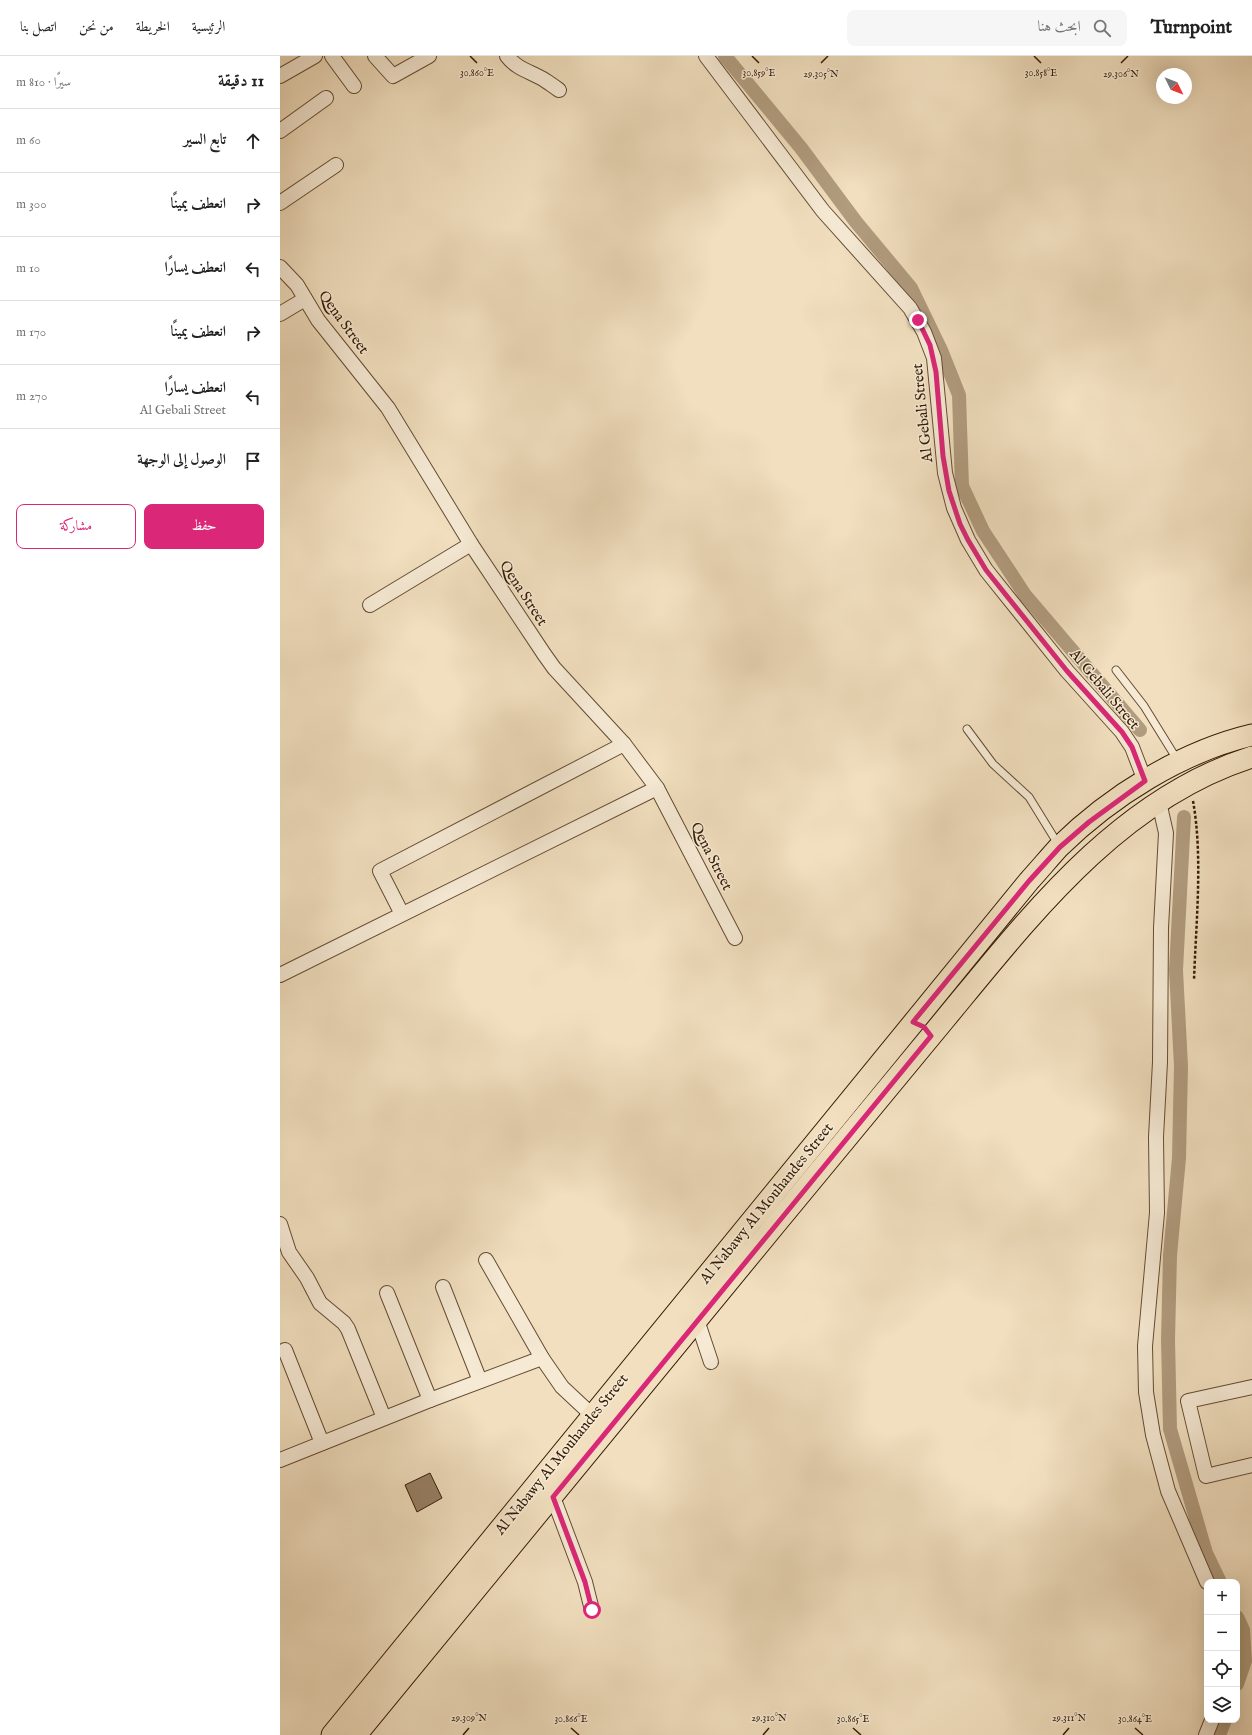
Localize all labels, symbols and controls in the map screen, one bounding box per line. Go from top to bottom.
search box [847,10,1127,46]
text: Turnpoint [1151,16,1232,40]
text: ابحث هنا [1037,17,1081,36]
icon: search [1091,17,1113,39]
text: اتصل بنا [20,18,57,36]
text: من نحن [79,18,114,36]
text: الخريطة [136,18,170,36]
text: الرئيسية [192,18,225,36]
text: 30.860°E [460,67,494,80]
text: 30.859°E [743,67,775,80]
text: 30.858°E [1025,67,1057,80]
text: 29.305°N [803,68,839,81]
text: 29.306°N [1103,68,1139,81]
north arrow [1156,68,1192,104]
text: 11 دقيقة [218,71,264,92]
text: سيرًا · 810 m [16,74,71,91]
text: تابع السير [184,130,226,149]
icon: ahead [242,130,264,152]
text: 60 m [16,132,41,149]
text: انعطف يمينًا [170,194,226,213]
icon: right [242,194,264,216]
text: 300 m [16,196,47,213]
text: انعطف يسارًا [164,258,226,277]
icon: left [242,258,264,280]
text: 10 m [16,260,40,277]
street label: Qena Street [314,287,373,358]
route end [909,311,927,329]
text: انعطف يمينًا [170,322,226,341]
icon: right [242,322,264,344]
text: 170 m [16,324,46,341]
street label: Al Gebali Street [908,362,937,464]
text: انعطف يسارًا [164,378,226,397]
icon: left [242,386,264,408]
text: 270 m [16,388,47,405]
text: Al Gebali Street [140,402,226,419]
text: الوصول إلى الوجهة [137,450,226,469]
icon: arrive [242,450,264,472]
button: مشاركة [16,504,136,549]
button: حفظ [144,504,264,549]
street label: Qena Street [495,557,552,630]
street label: Al Gebali Street [1065,644,1144,734]
street label: Qena Street [686,819,737,894]
street label: Al Nabawy Al Mouhandes Street [695,1119,837,1288]
street label: Al Nabawy Al Mouhandes Street [490,1370,632,1539]
map controls [1204,1579,1240,1723]
button: + [1204,1579,1240,1615]
route start [583,1601,601,1619]
button: − [1204,1615,1240,1651]
button: locate [1204,1651,1240,1687]
button: layers [1204,1687,1240,1723]
text: 29.309°N [451,1712,487,1725]
text: 29.310°N [751,1712,787,1725]
text: 29.311°N [1052,1712,1086,1725]
text: 30.866°E [554,1713,588,1726]
text: 30.865°E [837,1713,869,1726]
text: 30.864°E [1118,1713,1152,1726]

